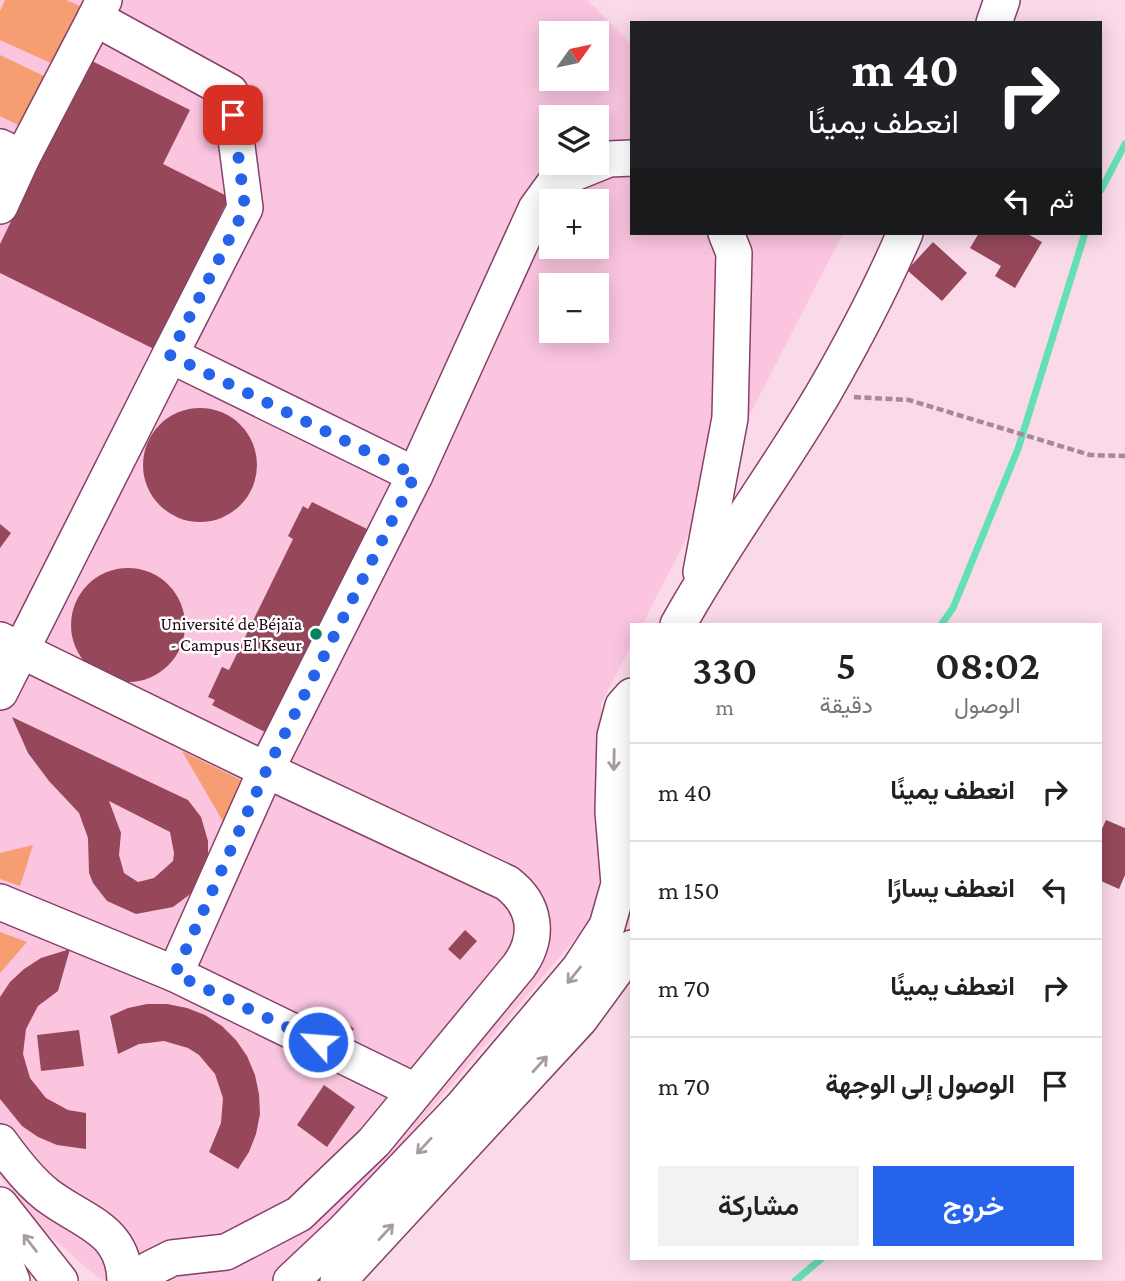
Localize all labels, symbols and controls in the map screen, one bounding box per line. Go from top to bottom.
north arrow [539,21,609,91]
map controls [539,21,609,343]
text: 40 m [852,42,959,97]
icon: right [983,49,1074,140]
pin [203,85,263,145]
icon: arrive [214,96,252,134]
text: انعطف يمينًا [808,104,959,140]
button: layers [539,105,609,175]
icon: left [998,182,1036,220]
text: ثم [1050,185,1074,214]
button: + [539,189,609,259]
button: − [539,273,609,343]
place label: Université de Béjaïa - Campus El Kseur [160,614,303,655]
marker: Université de Béjaïa - Campus El Kseur [308,626,324,642]
text: 5 [836,641,856,688]
text: 08:02 [935,641,1040,688]
text: 330 [692,646,757,693]
text: دقيقة [820,692,873,718]
text: الوصول [954,692,1021,718]
text: m [716,694,734,720]
one-way arrow [607,748,621,771]
icon: right [1036,773,1074,811]
text: انعطف يمينًا [890,776,1015,805]
text: 40 m [658,778,712,807]
icon: left [1036,871,1074,909]
text: انعطف يسارًا [887,874,1015,903]
text: 150 m [658,876,719,905]
one-way arrow [566,965,582,983]
icon: right [1036,969,1074,1007]
text: انعطف يمينًا [890,972,1015,1001]
text: 70 m [658,974,710,1003]
position arrow [281,1005,355,1079]
one-way arrow [531,1056,547,1074]
icon: arrive [1036,1067,1074,1105]
text: الوصول إلى الوجهة [825,1070,1015,1099]
text: 70 m [658,1072,710,1101]
one-way arrow [416,1137,433,1154]
button: مشاركة [658,1166,859,1246]
button: خروج [873,1166,1074,1246]
one-way arrow [377,1224,394,1241]
one-way arrow [22,1234,37,1252]

